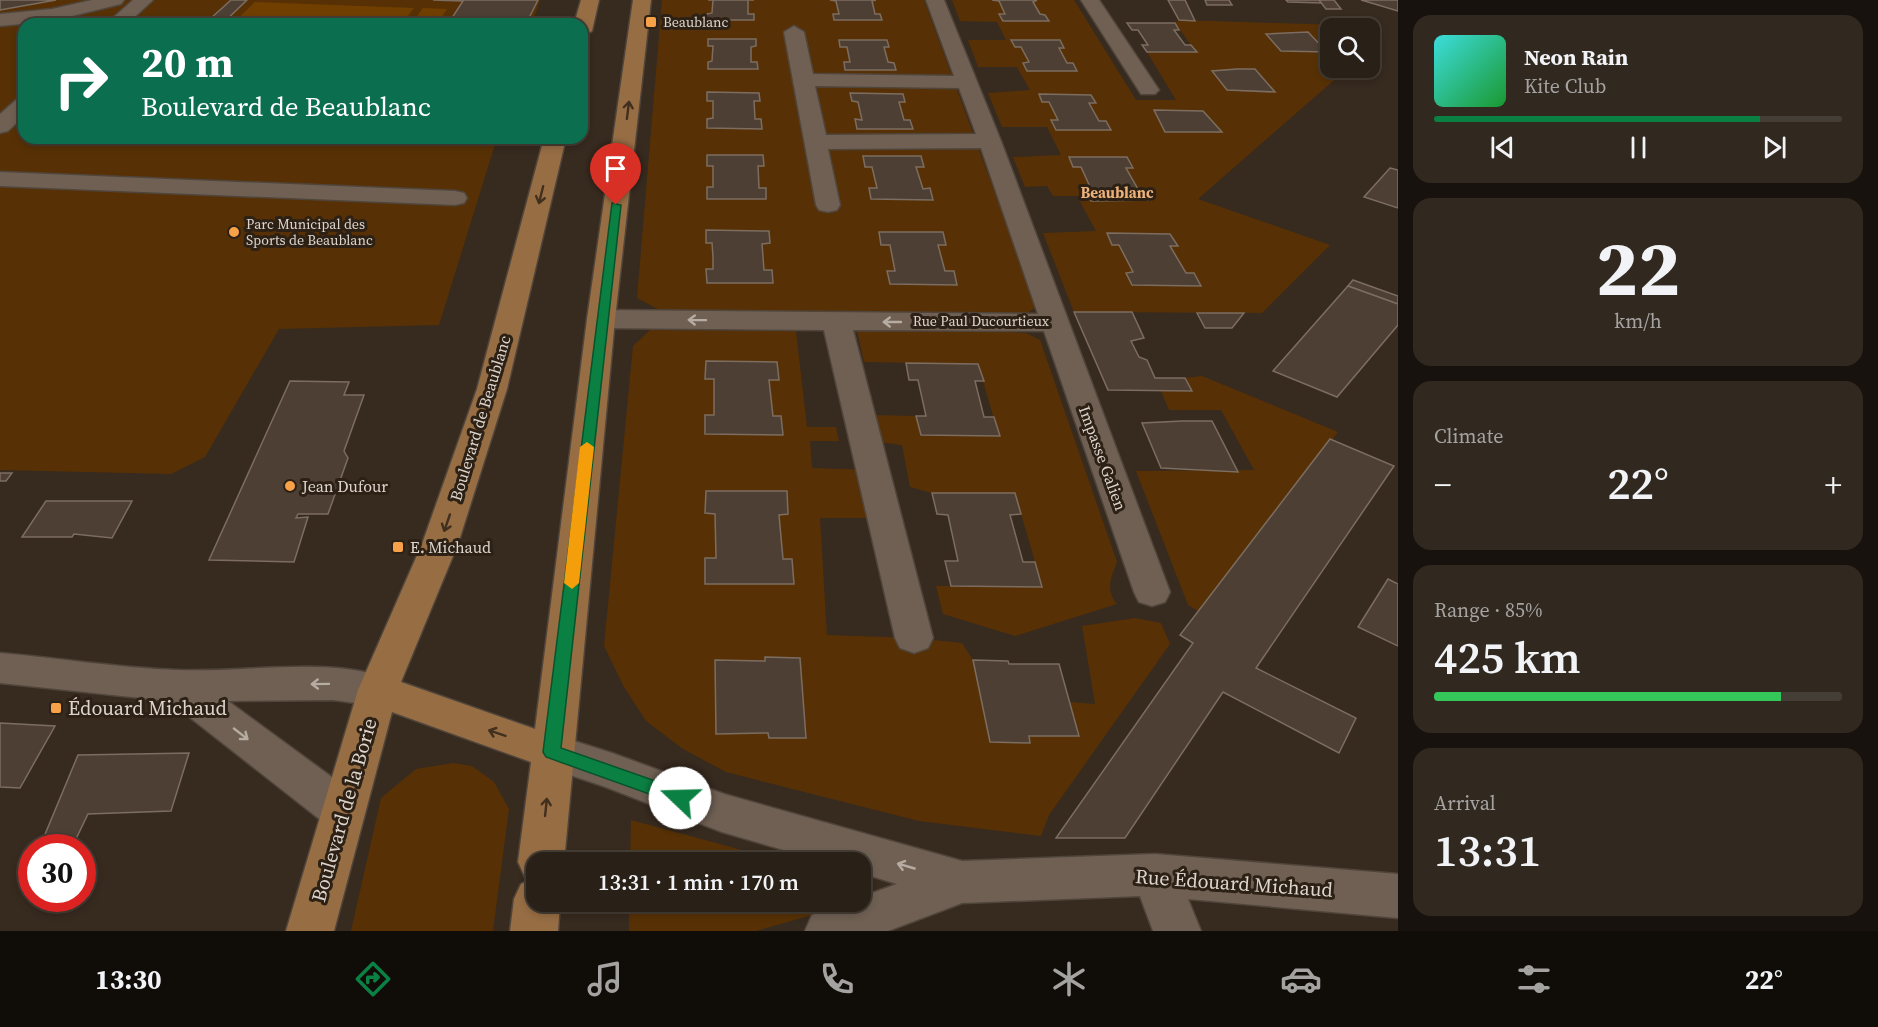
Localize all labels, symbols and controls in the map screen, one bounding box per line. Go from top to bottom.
place label: Beaublanc [663,12,729,32]
marker: Beaublanc [644,15,658,29]
map controls [1320,18,1380,78]
button: search [1320,18,1380,78]
text: 20 m [141,33,234,91]
icon: right [42,42,120,120]
text: Neon Rain [1524,42,1628,72]
text: Kite Club [1524,72,1606,100]
text: Boulevard de Beaublanc [141,88,431,125]
one-way arrow [623,101,634,121]
icon: previous [1486,131,1519,164]
icon: pause [1622,131,1655,164]
icon: next [1758,131,1791,164]
pin [590,143,641,205]
icon: arrive [599,152,632,185]
district label: Beaublanc [1080,182,1154,203]
one-way arrow [535,185,546,204]
place label: Parc Municipal des Sports de Beaublanc [246,214,373,250]
text: 22 [1596,214,1680,321]
marker: Parc Municipal des Sports de Beaublanc [227,225,241,239]
text: km/h [1614,307,1662,335]
street label: Rue Paul Ducourtieux [913,311,1050,331]
one-way arrow [688,314,708,326]
one-way arrow [883,316,903,328]
street label: Boulevard de Beaublanc [444,332,516,503]
street label: Impasse Galien [1074,403,1132,514]
text: Climate [1434,422,1503,450]
text: 22° [1607,452,1669,514]
text: − [1434,462,1452,507]
text: + [1825,462,1842,507]
place label: Jean Dufour [301,475,388,497]
marker: Jean Dufour [283,479,297,493]
one-way arrow [441,513,452,532]
place label: E. Michaud [410,536,491,558]
marker: E. Michaud [391,540,405,554]
text: Range · 85% [1434,596,1543,624]
text: 425 km [1434,626,1581,688]
one-way arrow [311,678,331,690]
place label: Édouard Michaud [68,694,227,722]
marker: Édouard Michaud [49,701,63,715]
street label: Boulevard de la Borie [304,715,384,905]
one-way arrow [488,726,507,737]
one-way arrow [233,728,249,741]
position arrow [648,766,712,830]
text: Arrival [1434,789,1496,817]
one-way arrow [541,798,552,818]
text: 13:31 [1434,819,1541,881]
speed limit sign: 30 [18,834,96,912]
one-way arrow [897,860,916,871]
street label: Rue Édouard Michaud [1134,862,1334,904]
text: 13:31 · 1 min · 170 m [598,867,799,897]
icon: directions [352,958,394,1000]
icon: music [584,958,626,1000]
icon: phone [816,958,858,1000]
icon: climate [1048,958,1090,1000]
icon: car [1280,958,1322,1000]
icon: filters [1513,958,1555,1000]
text: 13:30 [95,961,162,998]
text: 22° [1745,961,1783,998]

